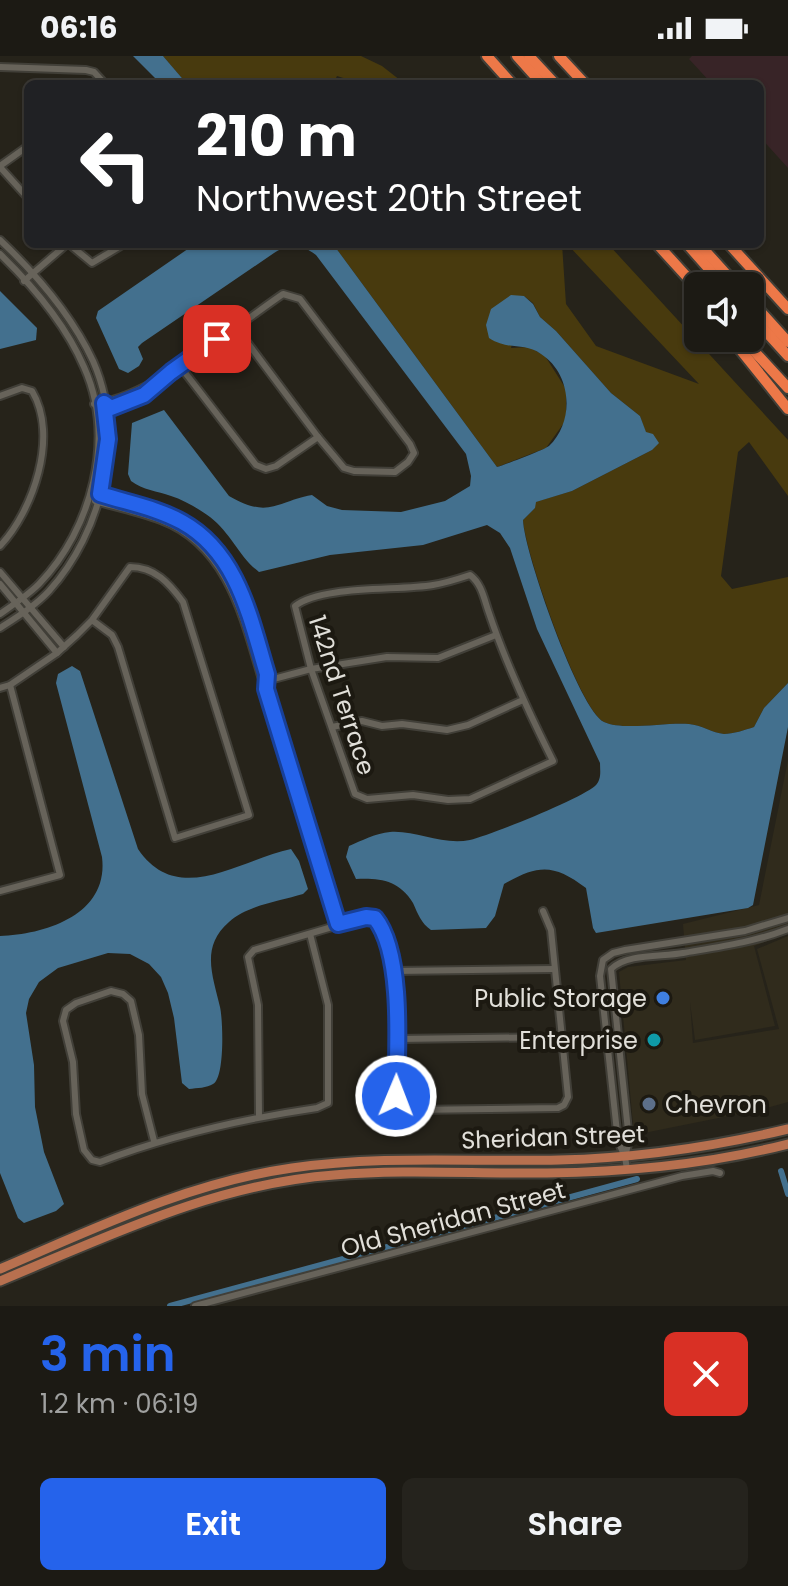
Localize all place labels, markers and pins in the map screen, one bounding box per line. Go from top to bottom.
pin [183,305,251,373]
place label: Public Storage [474,982,647,1015]
marker: Public Storage [654,989,672,1007]
place label: Enterprise [519,1024,638,1057]
marker: Enterprise [645,1031,663,1049]
place label: Chevron [665,1088,767,1121]
marker: Chevron [640,1095,658,1113]

